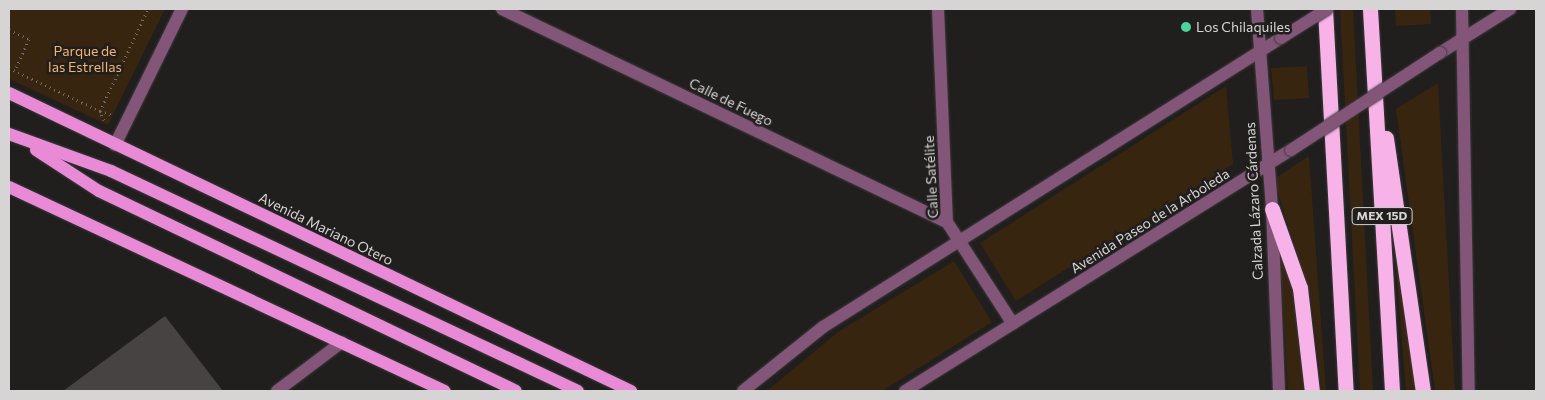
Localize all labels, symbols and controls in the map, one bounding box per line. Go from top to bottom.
place label: Los Chilaquiles [1196,19,1290,35]
marker: Los Chilaquiles [1180,21,1192,33]
park label: Parque de las Estrellas [48,43,122,75]
street label: Calle de Fuego [686,74,776,130]
street label: Calzada Lázaro Cárdenas [1241,122,1267,280]
street label: Calle Satélite [920,135,942,219]
street label: Avenida Paseo de la Arboleda [1068,165,1232,277]
street label: Avenida Mariano Otero [256,189,396,269]
road number: MEX 15D [1351,207,1413,226]

